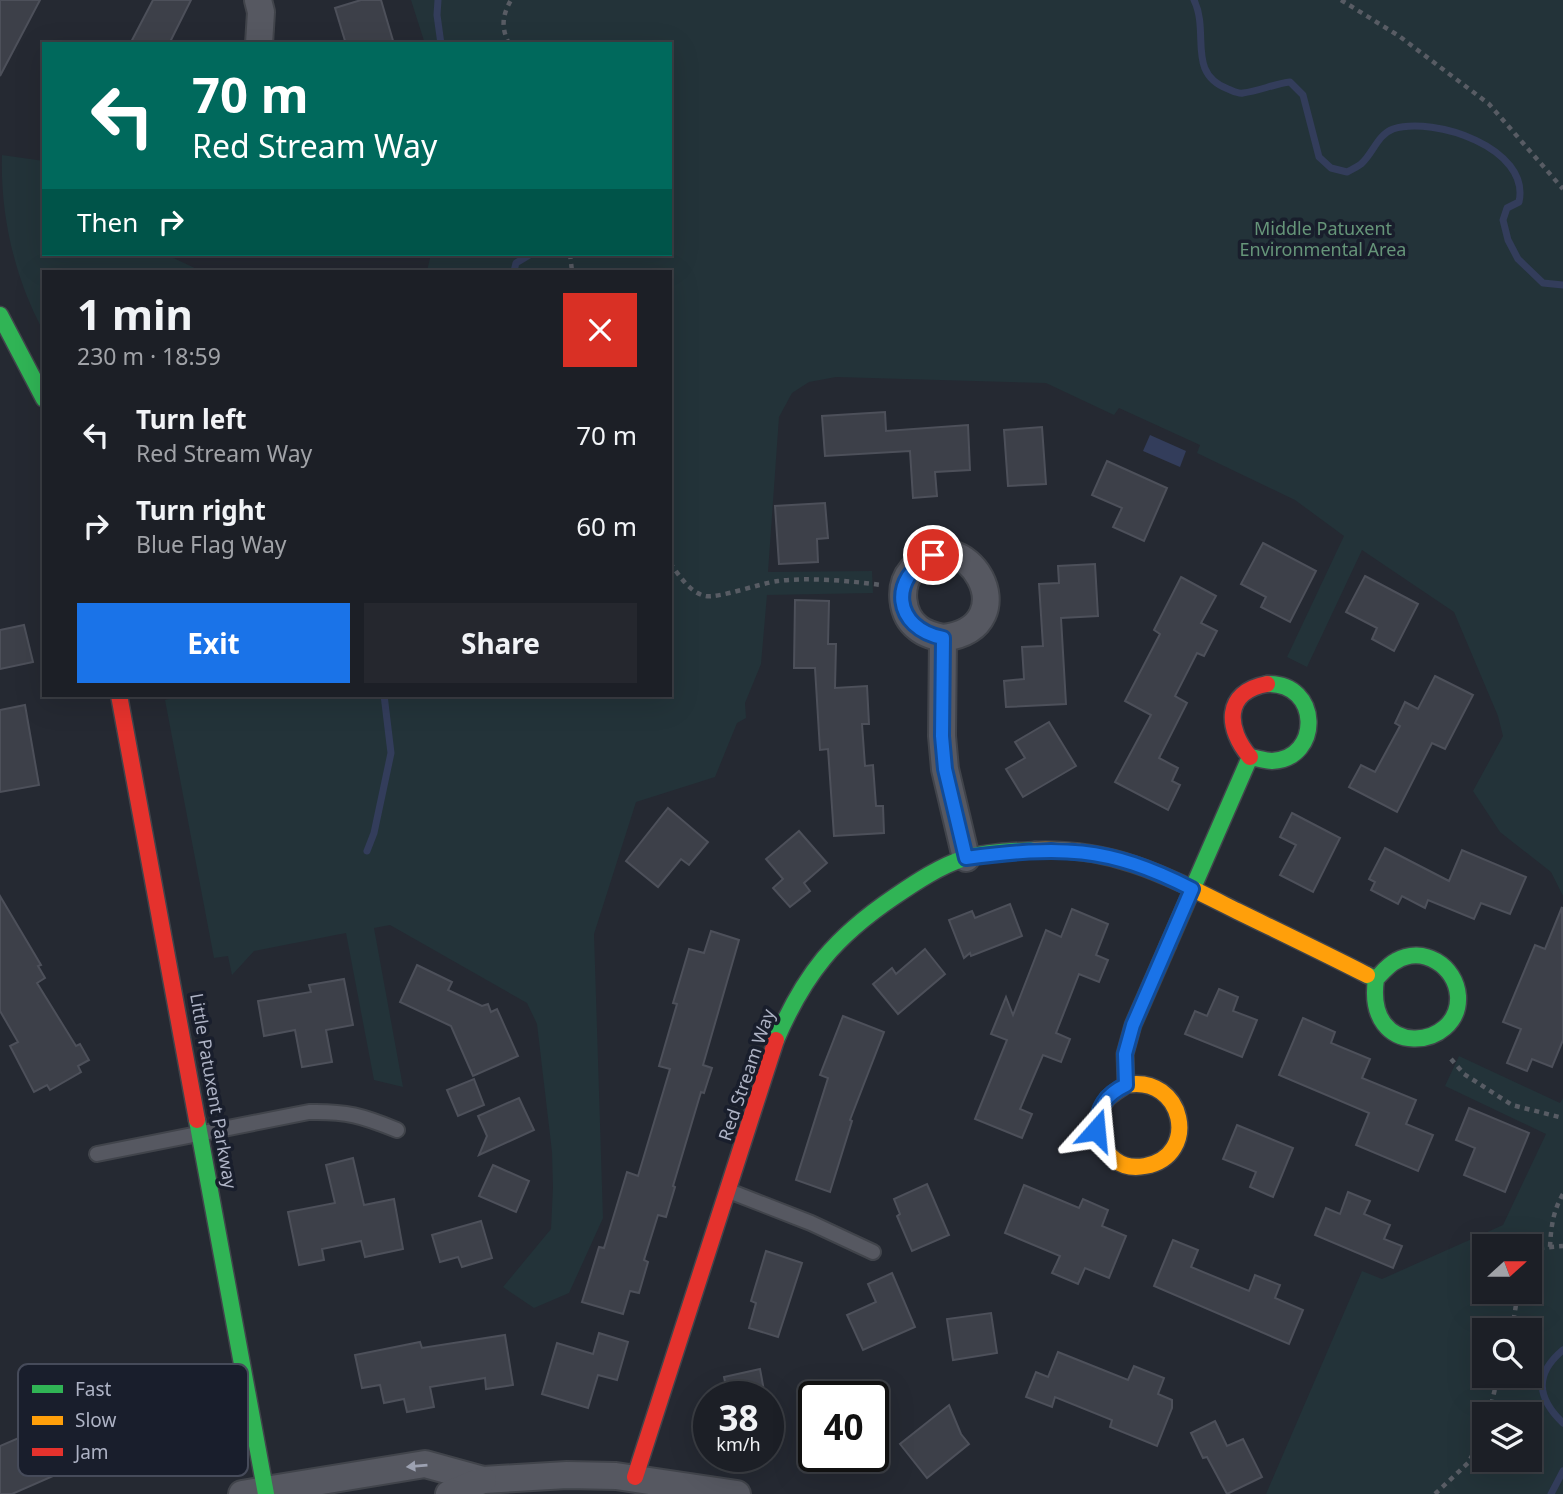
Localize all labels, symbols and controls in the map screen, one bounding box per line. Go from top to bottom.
text: 70 m [192,61,309,127]
icon: left [77,70,168,161]
text: Red Stream Way [192,124,437,167]
icon: right [152,203,190,241]
text: Then [77,204,138,240]
park label: Middle Patuxent Environmental Area [1240,216,1406,261]
text: 1 min [77,285,193,342]
button: close [563,293,637,367]
text: 230 m · 18:59 [77,340,221,372]
text: Turn left [136,401,247,437]
icon: left [77,416,115,454]
text: 70 m [576,417,637,453]
text: Red Stream Way [136,437,312,469]
text: Turn right [136,492,266,528]
icon: right [77,507,115,545]
text: 60 m [576,508,637,544]
pin [903,525,963,585]
text: Blue Flag Way [136,528,287,560]
icon: arrive [914,536,952,574]
button: Exit [77,603,350,683]
button: Share [364,603,637,683]
street label: Little Patuxent Parkway [185,991,243,1191]
street label: Red Stream Way [712,1005,780,1144]
position arrow [1059,1093,1133,1167]
north arrow [1472,1234,1542,1304]
map controls [1472,1234,1542,1472]
button: search [1472,1318,1542,1388]
legend [18,1364,248,1476]
text: Fast [75,1376,112,1402]
speed limit sign: 40 [798,1381,889,1472]
text: 38 [718,1394,759,1441]
button: layers [1472,1402,1542,1472]
text: Slow [75,1407,116,1433]
text: km/h [716,1432,761,1456]
text: Jam [73,1439,109,1465]
one-way arrow [406,1461,428,1472]

